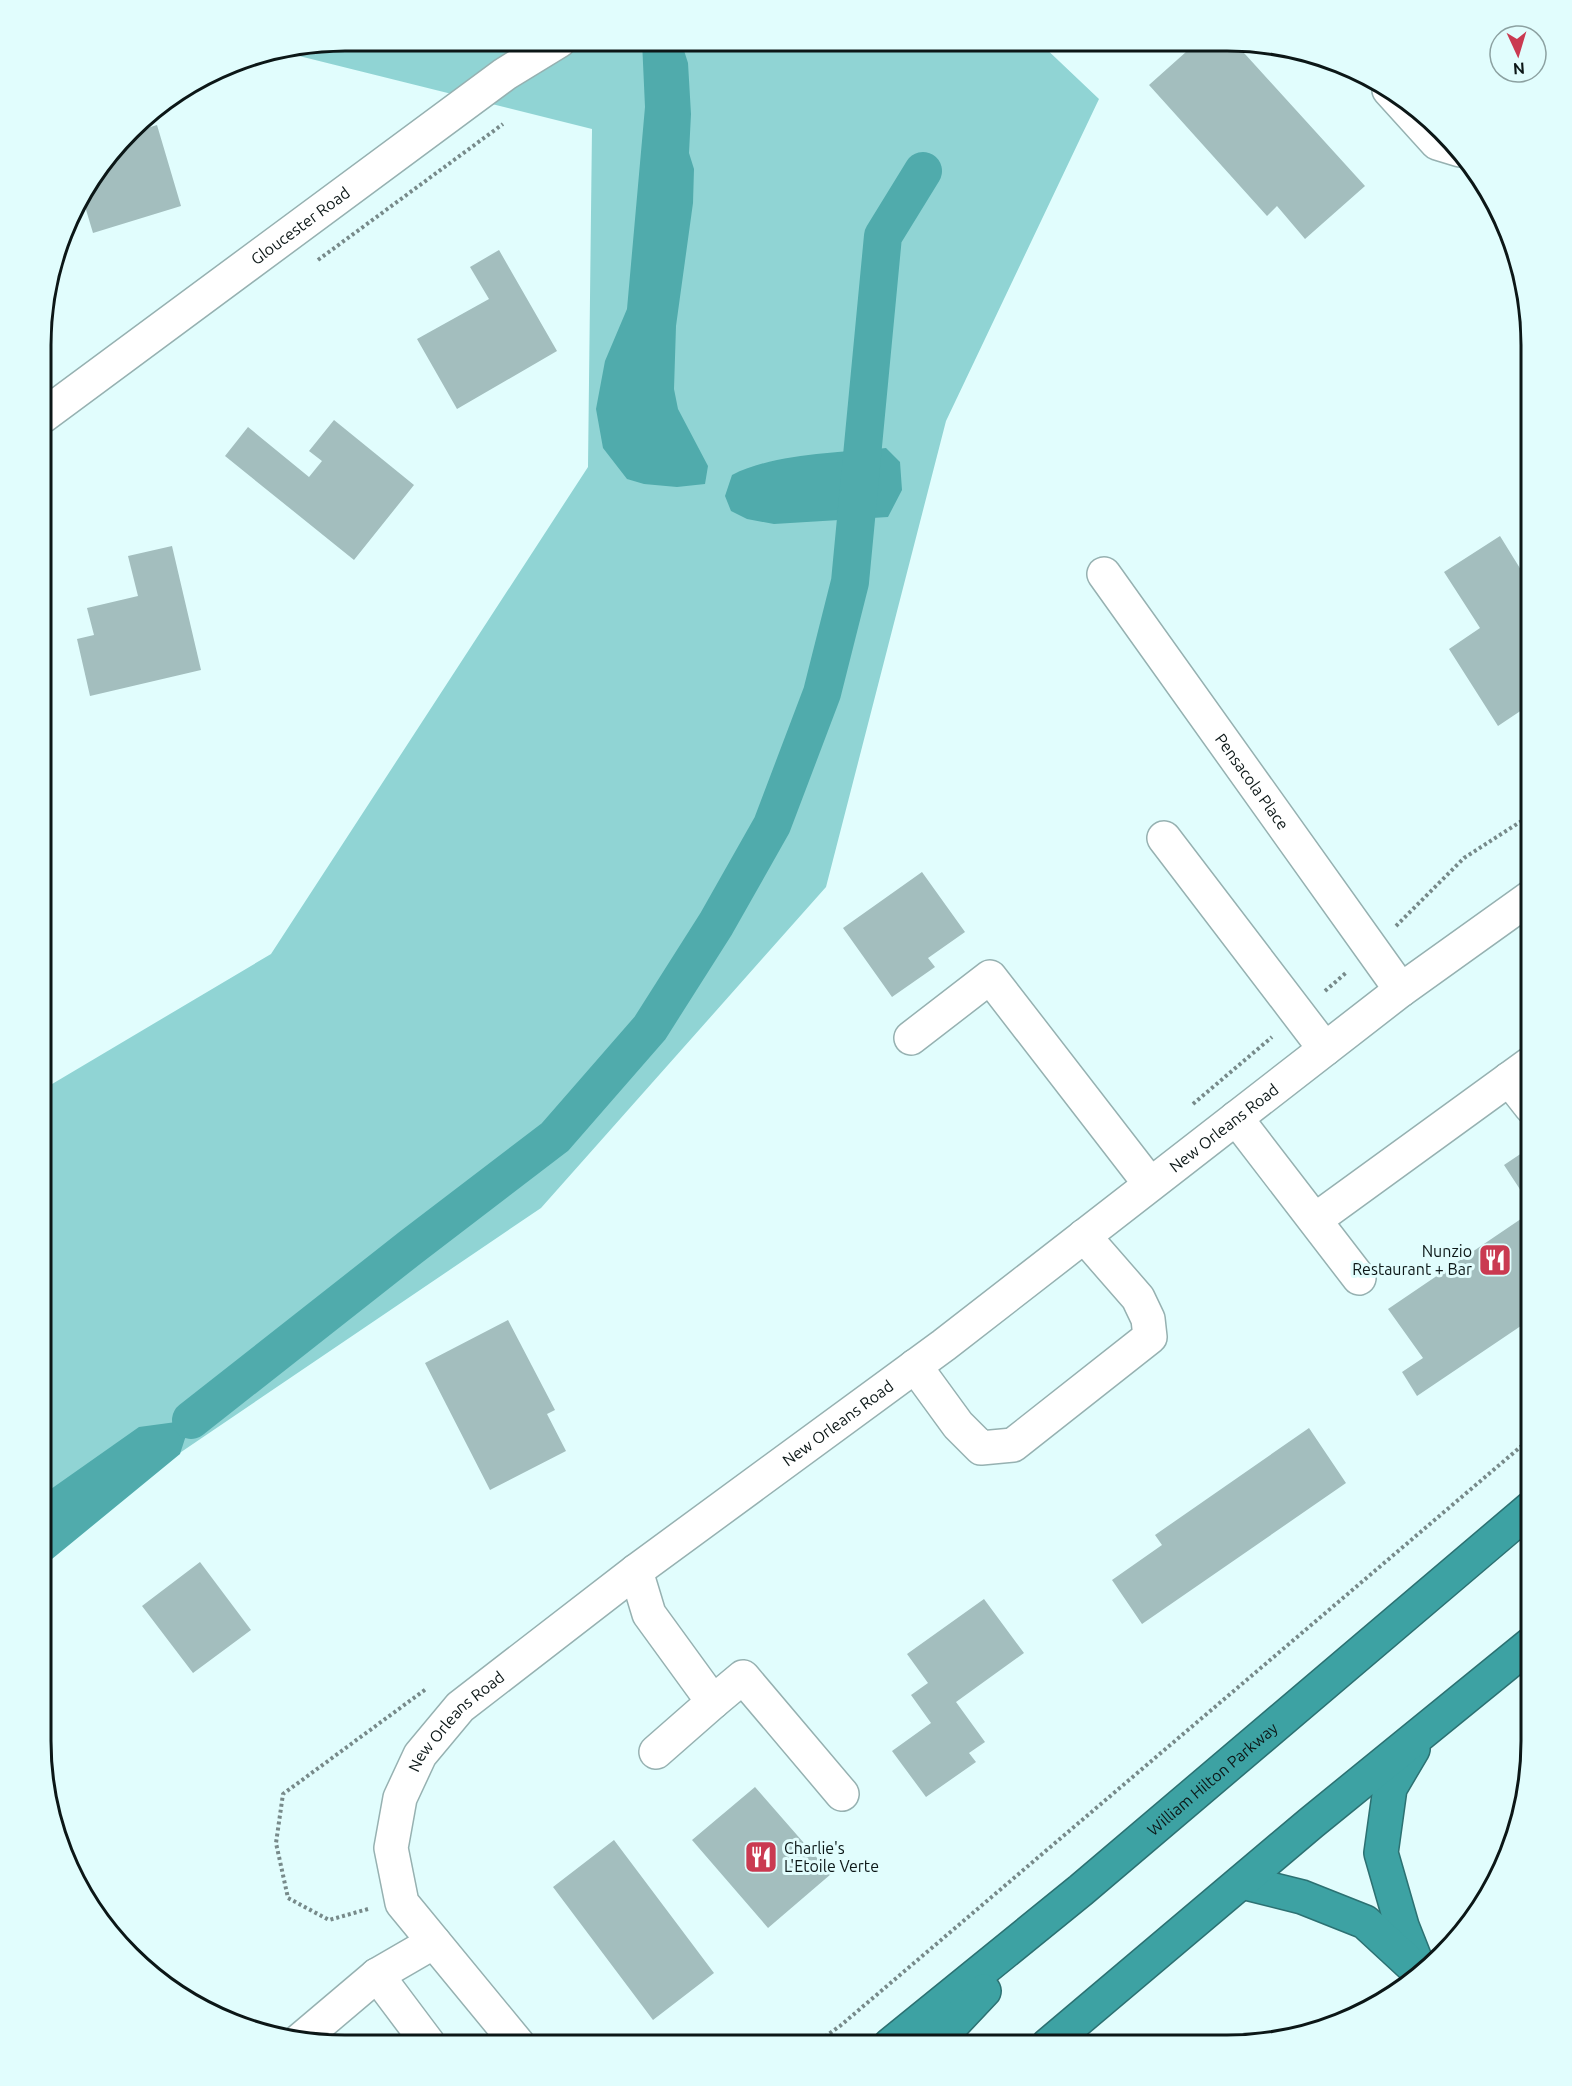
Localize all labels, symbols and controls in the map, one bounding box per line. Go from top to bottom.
north arrow [1488,24,1548,84]
text: N [1512,60,1526,78]
street label: Gloucester Road [247,183,353,268]
street label: Pensacola Place [1212,730,1293,833]
street label: New Orleans Road [1166,1080,1282,1176]
place label: Nunzio Restaurant + Bar [1352,1242,1472,1278]
restaurant icon: Nunzio Restaurant + Bar [1477,1242,1513,1278]
street label: New Orleans Road [779,1376,897,1470]
street label: New Orleans Road [405,1667,507,1775]
street label: William Hilton Parkway [1143,1718,1281,1839]
restaurant icon: Charlie's L'Etoile Verte [743,1839,779,1875]
place label: Charlie's L'Etoile Verte [784,1839,879,1875]

